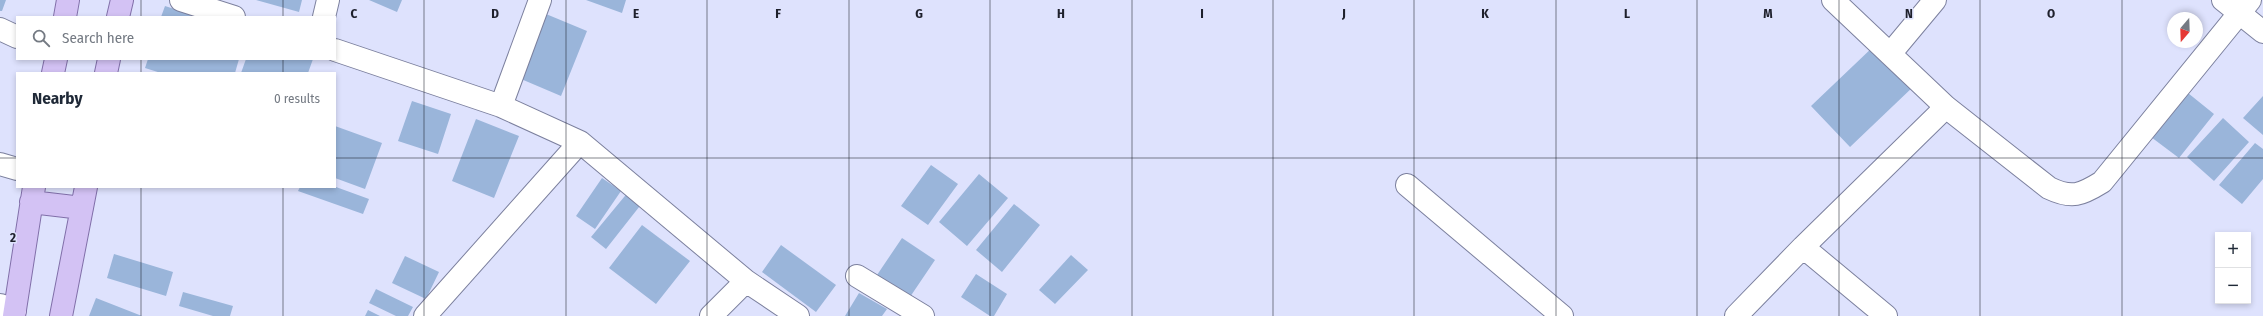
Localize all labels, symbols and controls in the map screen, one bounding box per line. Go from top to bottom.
text: C [351,6,358,21]
text: D [491,6,499,21]
text: E [633,6,639,21]
text: F [775,6,781,21]
text: G [915,6,923,21]
text: H [1057,6,1065,21]
text: I [1200,6,1204,21]
text: J [1341,6,1346,21]
text: K [1481,6,1489,21]
text: L [1624,6,1630,21]
text: M [1763,6,1773,21]
text: N [1905,6,1913,21]
text: O [2047,6,2055,21]
north arrow [2167,12,2203,48]
search box [16,16,336,60]
icon: search [30,27,52,49]
text: Search here [62,29,134,47]
text: Nearby [32,88,83,109]
text: 0 results [274,91,320,106]
text: 2 [9,230,16,245]
map controls [2215,232,2251,304]
button: + [2215,232,2251,268]
button: − [2215,268,2251,304]

